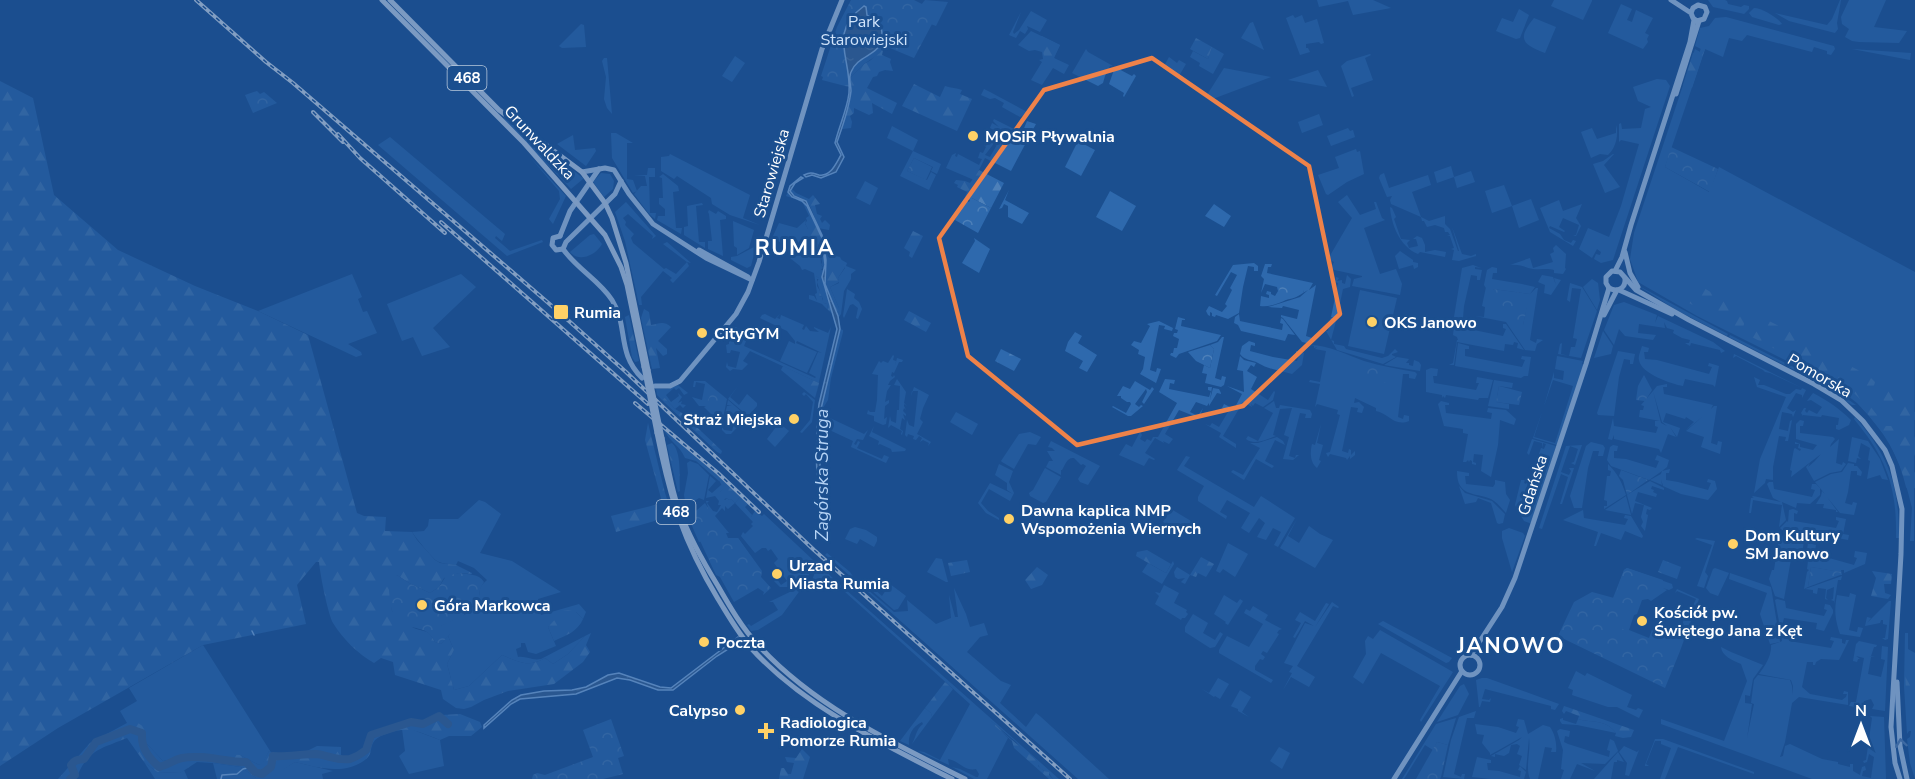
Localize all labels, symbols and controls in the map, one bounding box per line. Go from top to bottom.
park label: Park Starowiejski [820,11,908,51]
road number: 468 [448,66,486,90]
street label: Grunwaldzka [499,100,580,185]
street label: Starowiejska [749,126,795,220]
place label: MOSiR Pływalnia [985,126,1115,148]
marker: MOSiR Pływalnia [966,129,980,143]
district label: RUMIA [755,233,835,263]
place label: Rumia [574,302,621,324]
marker: Rumia [552,303,570,321]
place label: OKS Janowo [1384,312,1477,334]
marker: OKS Janowo [1365,315,1379,329]
place label: CityGYM [714,323,780,345]
marker: CityGYM [695,326,709,340]
street label: Pomorska [1783,349,1856,403]
place label: Straż Miejska [683,409,782,431]
water label: Zagórska Struga [810,409,834,541]
marker: Straż Miejska [787,412,801,426]
street label: Gdańska [1513,452,1553,518]
road number: 468 [656,500,696,524]
place label: Dawna kaplica NMP Wspomożenia Wiernych [1021,500,1201,540]
marker: Dawna kaplica NMP Wspomożenia Wiernych [1002,512,1016,526]
place label: Dom Kultury SM Janowo [1745,525,1841,565]
marker: Dom Kultury SM Janowo [1726,537,1740,551]
place label: Urzad Miasta Rumia [789,555,890,595]
marker: Urzad Miasta Rumia [770,567,784,581]
place label: Góra Markowca [434,595,550,617]
marker: Góra Markowca [415,598,429,612]
place label: Kościół pw. Świętego Jana z Kęt [1654,602,1803,642]
marker: Kościół pw. Świętego Jana z Kęt [1635,614,1649,628]
district label: JANOWO [1456,631,1565,661]
place label: Poczta [716,632,765,654]
marker: Poczta [697,635,711,649]
north arrow [1831,695,1891,755]
place label: Calypso [669,700,728,722]
text: N [1855,700,1867,722]
marker: Calypso [733,703,747,717]
place label: Radiologica Pomorze Rumia [780,712,896,752]
marker: Radiologica Pomorze Rumia [757,722,775,740]
one-way arrow [1895,739,1907,748]

